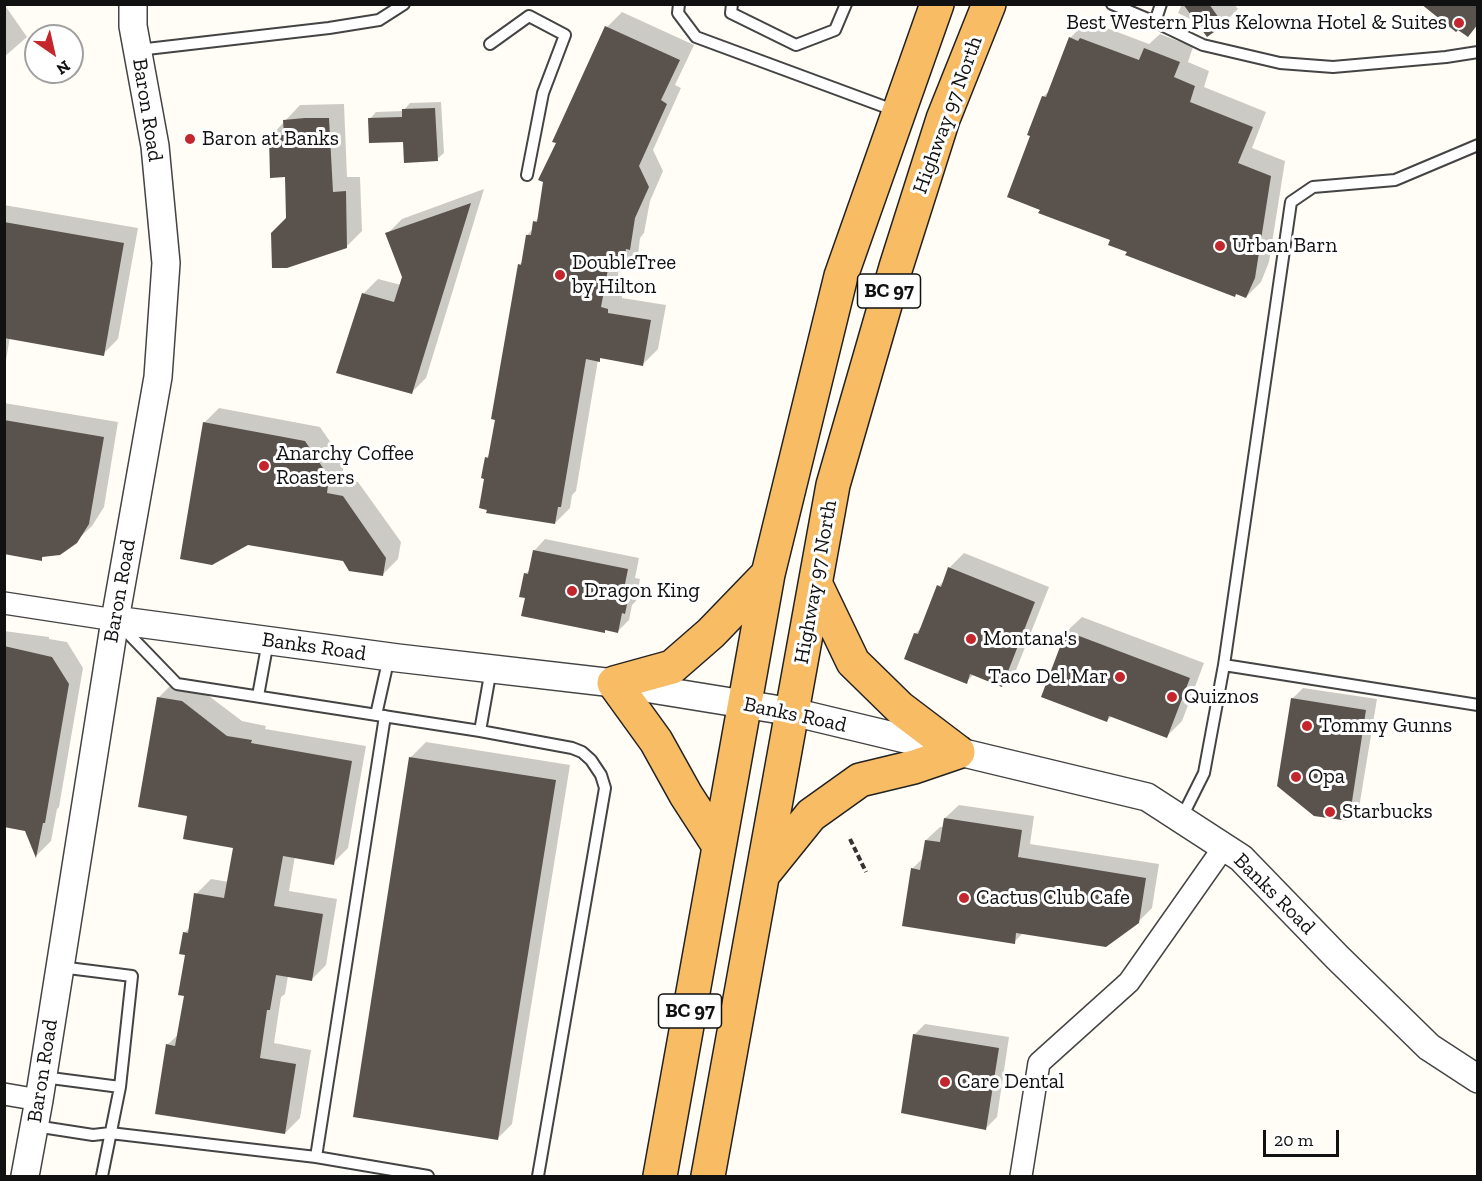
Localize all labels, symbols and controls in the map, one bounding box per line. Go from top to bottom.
place label: Best Western Plus Kelowna Hotel & Suites [1066,10,1447,36]
marker: Best Western Plus Kelowna Hotel & Suites [1452,16,1466,30]
north arrow [24,24,84,84]
street label: Highway 97 North [908,33,988,197]
text: N [53,56,74,79]
street label: Baron Road [126,56,168,164]
place label: Baron at Banks [202,126,339,152]
marker: Baron at Banks [183,132,197,146]
place label: Urban Barn [1232,233,1337,259]
marker: Urban Barn [1213,239,1227,253]
place label: DoubleTree by Hilton [572,250,676,300]
marker: DoubleTree by Hilton [553,268,567,282]
road number: BC 97 [858,274,920,308]
place label: Anarchy Coffee Roasters [276,441,414,491]
marker: Anarchy Coffee Roasters [257,459,271,473]
street label: Highway 97 North [789,498,843,666]
street label: Baron Road [99,537,141,645]
place label: Dragon King [584,578,700,604]
marker: Dragon King [565,584,579,598]
place label: Montana's [983,626,1077,652]
street label: Banks Road [260,627,368,667]
marker: Montana's [964,632,978,646]
place label: Taco Del Mar [988,664,1108,690]
marker: Taco Del Mar [1113,670,1127,684]
place label: Quiznos [1184,684,1259,710]
marker: Quiznos [1165,690,1179,704]
street label: Banks Road [741,692,849,738]
place label: Tommy Gunns [1319,713,1452,739]
marker: Tommy Gunns [1300,719,1314,733]
place label: Opa [1308,764,1345,790]
marker: Opa [1289,770,1303,784]
place label: Starbucks [1342,799,1433,825]
marker: Starbucks [1323,805,1337,819]
street label: Banks Road [1228,848,1320,940]
place label: Cactus Club Cafe [976,885,1130,911]
marker: Cactus Club Cafe [957,891,971,905]
road number: BC 97 [658,994,722,1028]
street label: Baron Road [22,1017,64,1125]
place label: Care Dental [957,1069,1064,1095]
marker: Care Dental [938,1075,952,1089]
scale bar [1266,1118,1342,1156]
text: 20 m [1274,1129,1313,1151]

